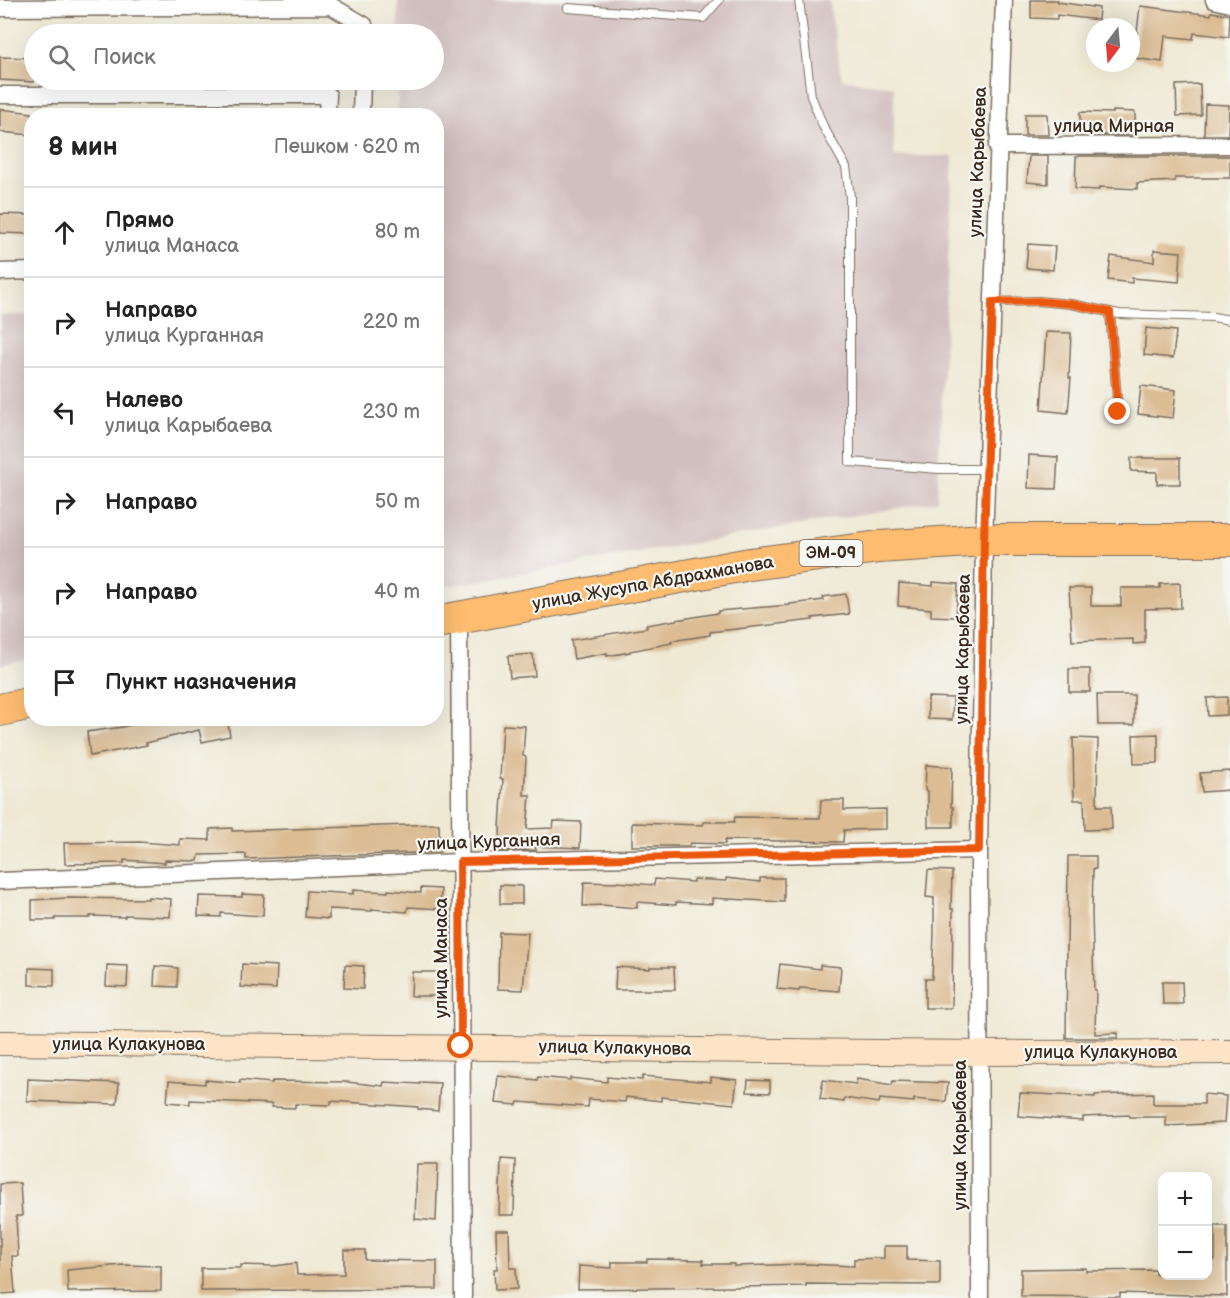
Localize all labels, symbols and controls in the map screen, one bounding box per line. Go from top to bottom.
north arrow [1086,18,1140,72]
search box [24,24,444,90]
icon: search [45,41,78,74]
text: Поиск [93,44,156,71]
street label: улица Карыбаева [965,86,991,238]
street label: улица Мирная [1054,116,1174,137]
text: 8 мин [48,132,118,163]
text: Пешком · 620 m [274,135,420,159]
text: Прямо [105,207,174,234]
icon: ahead [48,216,81,249]
text: 80 m [375,220,420,244]
text: улица Манаса [105,234,239,258]
text: Направо [105,297,197,324]
icon: right [48,306,81,339]
text: 220 m [363,310,420,334]
text: улица Курганная [105,324,264,348]
text: Налево [105,387,183,414]
icon: left [48,396,81,429]
route end [1104,398,1130,424]
text: 230 m [363,400,420,424]
text: улица Карыбаева [105,414,272,438]
icon: right [48,486,81,519]
text: Направо [105,489,197,516]
text: 50 m [375,490,420,514]
road number: ЭМ-09 [800,540,862,566]
street label: улица Жусупа Абдрахманова [531,551,776,615]
street label: улица Карыбаева [951,573,975,724]
icon: right [48,576,81,609]
text: Направо [105,579,197,606]
text: 40 m [374,580,420,604]
icon: arrive [48,666,81,699]
text: Пункт назначения [105,669,297,696]
street label: улица Курганная [417,829,561,855]
street label: улица Манаса [431,897,452,1018]
route start [447,1032,473,1058]
street label: улица Кулакунова [53,1034,206,1055]
street label: улица Кулакунова [538,1036,692,1060]
street label: улица Кулакунова [1025,1042,1178,1063]
street label: улица Карыбаева [950,1059,971,1210]
map controls [1158,1172,1212,1280]
button: + [1158,1172,1212,1226]
button: − [1158,1226,1212,1280]

